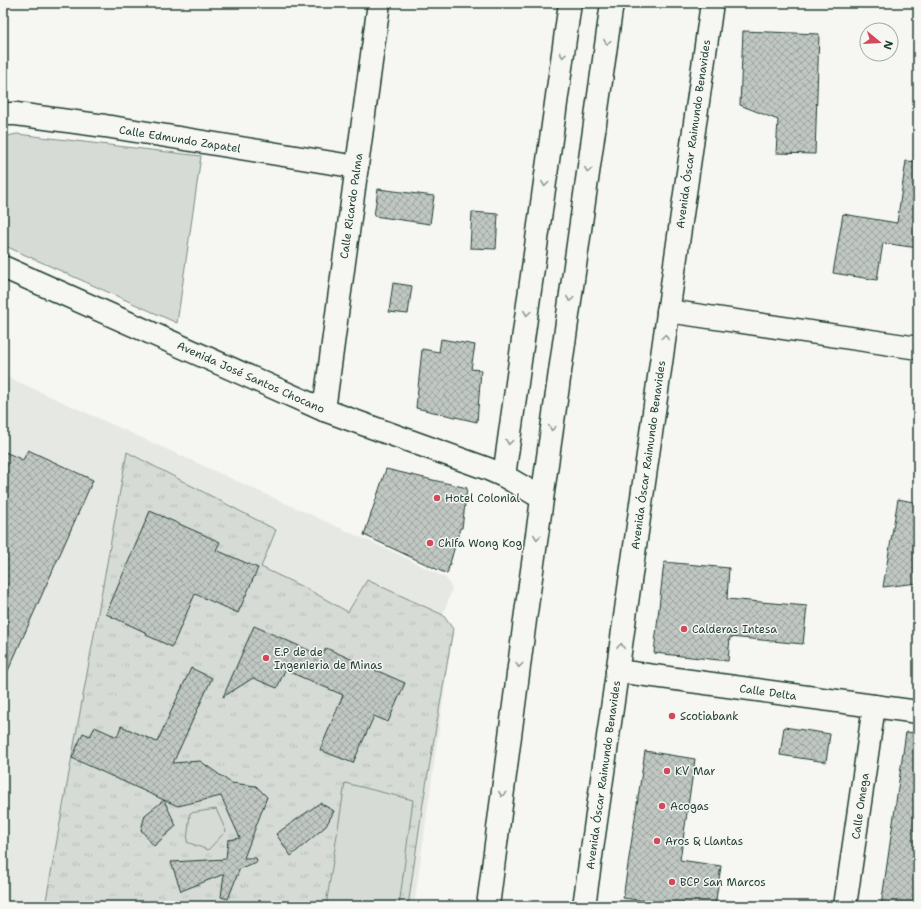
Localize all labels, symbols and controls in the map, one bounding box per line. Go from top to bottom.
north arrow [859,22,899,62]
text: N [879,38,897,52]
one-way arrow [603,39,612,45]
street label: Avenida Óscar Raimundo Benavides [672,39,714,229]
one-way arrow [559,52,568,59]
street label: Calle Edmundo Zapatel [118,122,243,157]
street label: Calle Ricardo Palma [337,152,366,260]
one-way arrow [584,167,593,173]
one-way arrow [541,181,550,187]
one-way arrow [566,296,575,302]
one-way arrow [523,310,532,316]
one-way arrow [660,334,669,340]
street label: Avenida José Santos Chocano [175,338,327,417]
street label: Avenida Óscar Raimundo Benavides [627,360,669,550]
one-way arrow [548,425,557,431]
one-way arrow [505,439,514,445]
place label: Hotel Colonial [445,491,521,506]
marker: Hotel Colonial [432,493,442,503]
one-way arrow [533,534,542,540]
place label: Chifa Wong Kog [438,536,522,551]
marker: Chifa Wong Kog [425,538,435,548]
place label: Calderas Intesa [692,622,777,637]
marker: Calderas Intesa [679,624,689,634]
one-way arrow [616,642,625,649]
place label: E.P de de Ingenieria de Minas [274,645,383,673]
marker: E.P de de Ingenieria de Minas [261,653,271,663]
one-way arrow [515,662,524,668]
street label: Avenida Óscar Raimundo Benavides [582,680,624,870]
street label: Calle Delta [738,681,798,704]
place label: Scotiabank [680,709,738,724]
marker: Scotiabank [667,711,677,721]
place label: KV Mar [675,764,715,779]
marker: KV Mar [662,766,672,776]
street label: Calle Omega [848,772,873,840]
one-way arrow [498,791,507,797]
place label: Acogas [670,799,709,814]
marker: Acogas [657,801,667,811]
place label: Aros & Llantas [665,834,743,849]
marker: Aros & Llantas [652,836,662,846]
place label: BCP San Marcos [680,875,766,890]
marker: BCP San Marcos [667,877,677,887]

